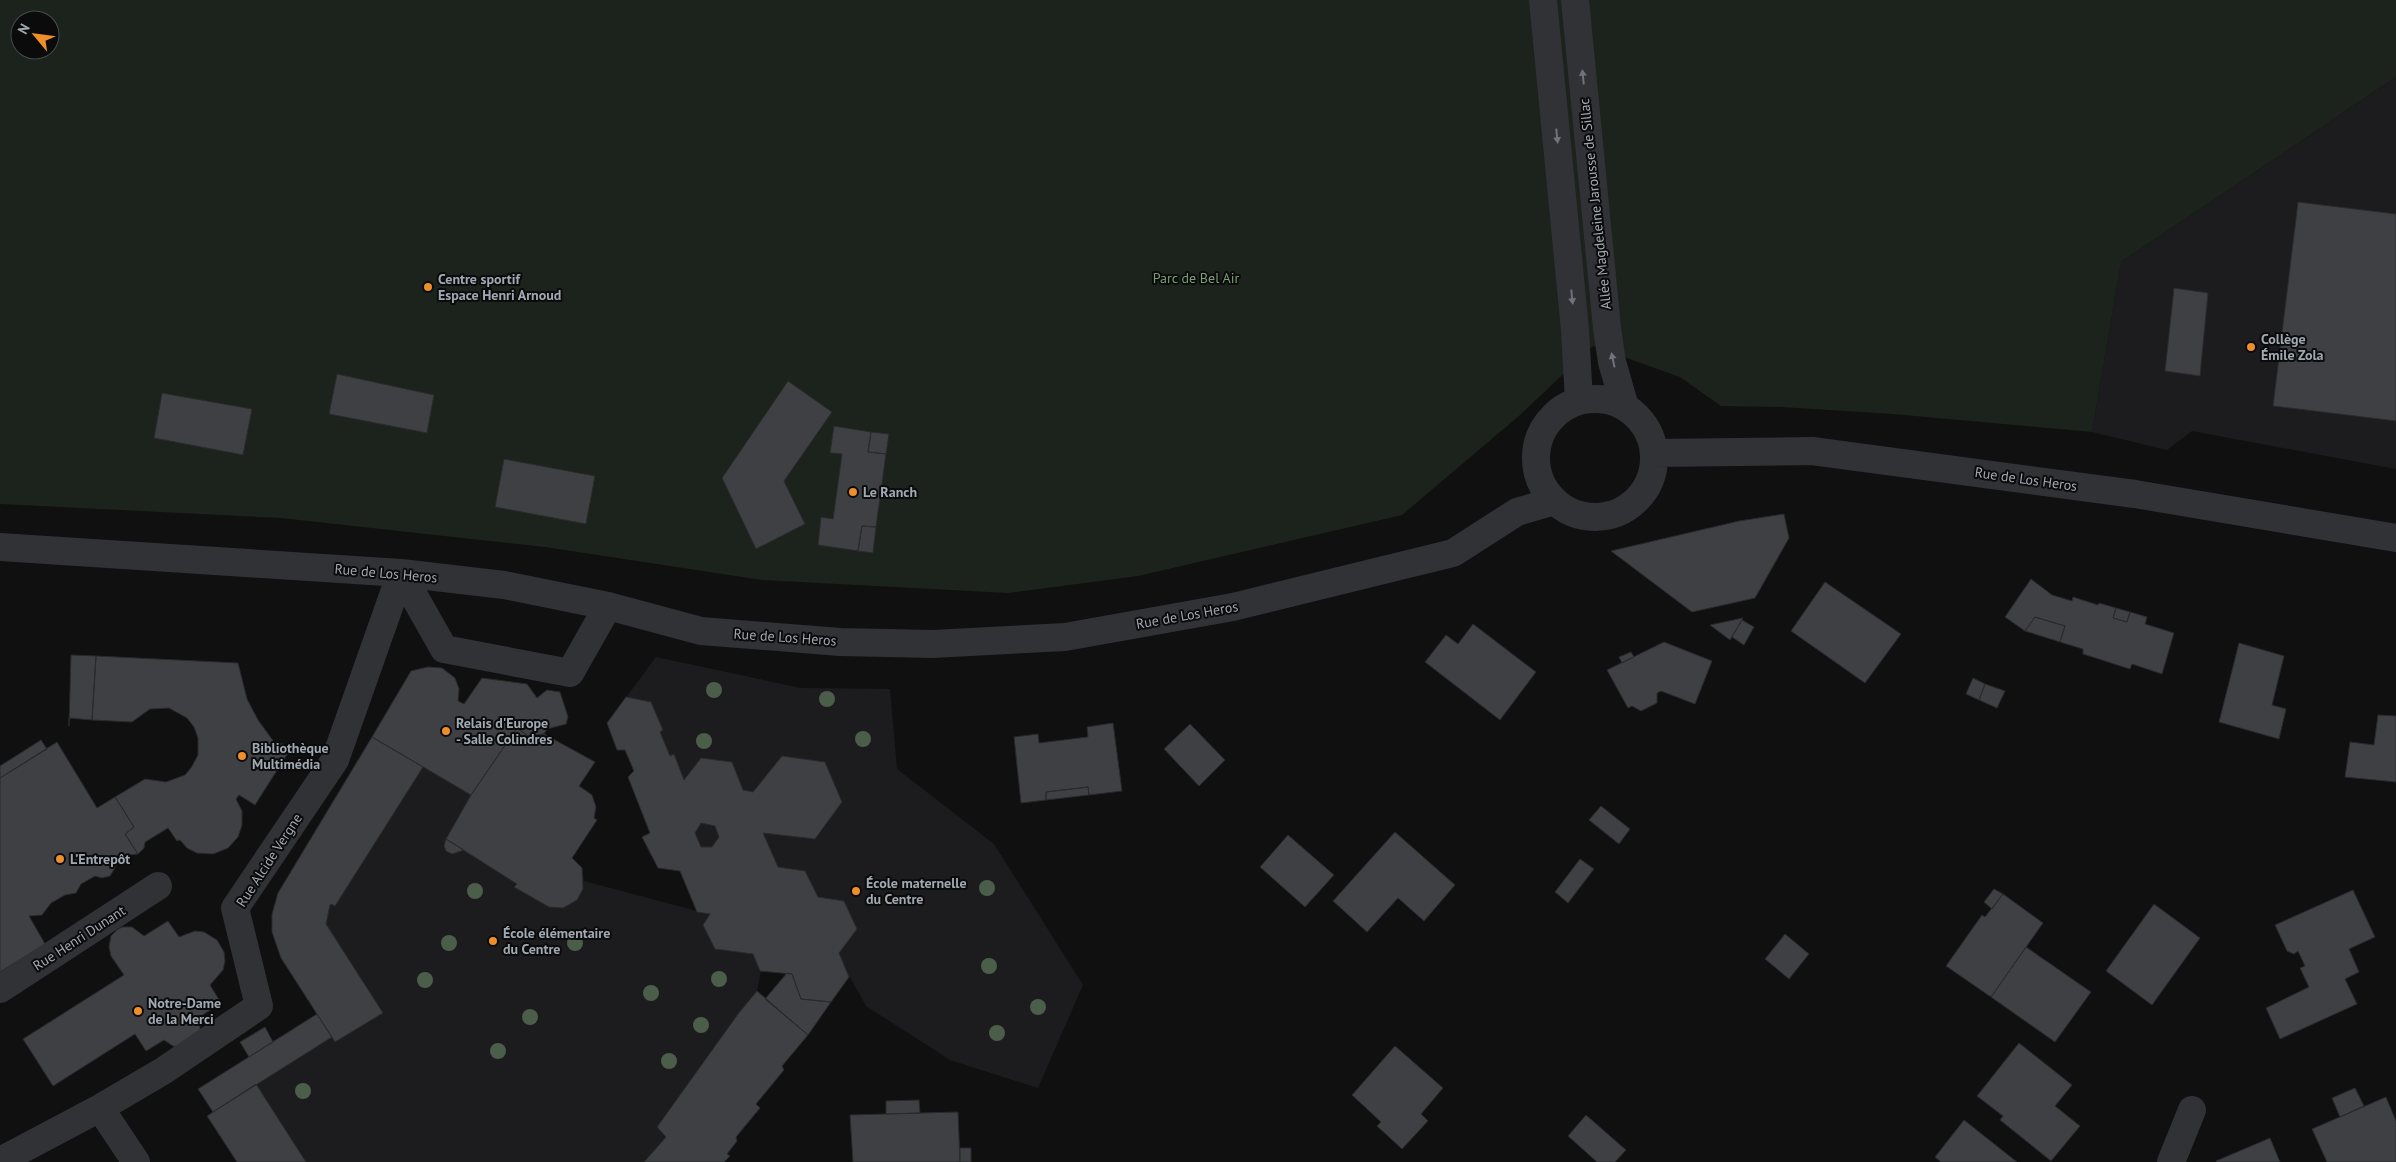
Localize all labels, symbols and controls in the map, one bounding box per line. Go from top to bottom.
north arrow [10,10,60,60]
text: N [14,20,34,37]
one-way arrow [1578,68,1586,84]
street label: Allée Magdeleine Jarousse de Sillac [1575,98,1615,310]
one-way arrow [1553,128,1561,144]
park label: Parc de Bel Air [1153,269,1239,287]
place label: Centre sportif Espace Henri Arnoud [438,270,561,304]
marker: Centre sportif Espace Henri Arnoud [422,281,434,293]
one-way arrow [1568,290,1576,306]
place label: Collège Émile Zola [2261,330,2324,364]
marker: Collège Émile Zola [2245,341,2257,353]
one-way arrow [1608,351,1616,367]
street label: Rue de Los Heros [1974,463,2078,495]
place label: Le Ranch [863,483,917,501]
marker: Le Ranch [847,486,859,498]
street label: Rue de Los Heros [334,560,438,586]
street label: Rue de Los Heros [1135,597,1239,633]
street label: Rue de Los Heros [733,624,837,650]
place label: Relais d'Europe - Salle Colindres [456,714,552,748]
marker: Relais d'Europe - Salle Colindres [440,725,452,737]
place label: Bibliothèque Multimédia [252,739,329,773]
marker: Bibliothèque Multimédia [236,750,248,762]
street label: Rue Alcide Vergne [232,810,306,910]
place label: L’Entrepôt [70,850,130,868]
marker: L’Entrepôt [54,853,66,865]
place label: École maternelle du Centre [866,874,967,908]
marker: École maternelle du Centre [850,885,862,897]
street label: Rue Henri Dunant [29,901,129,975]
place label: École élémentaire du Centre [503,924,610,958]
marker: École élémentaire du Centre [487,935,499,947]
place label: Notre-Dame de la Merci [148,994,221,1028]
marker: Notre-Dame de la Merci [132,1005,144,1017]

